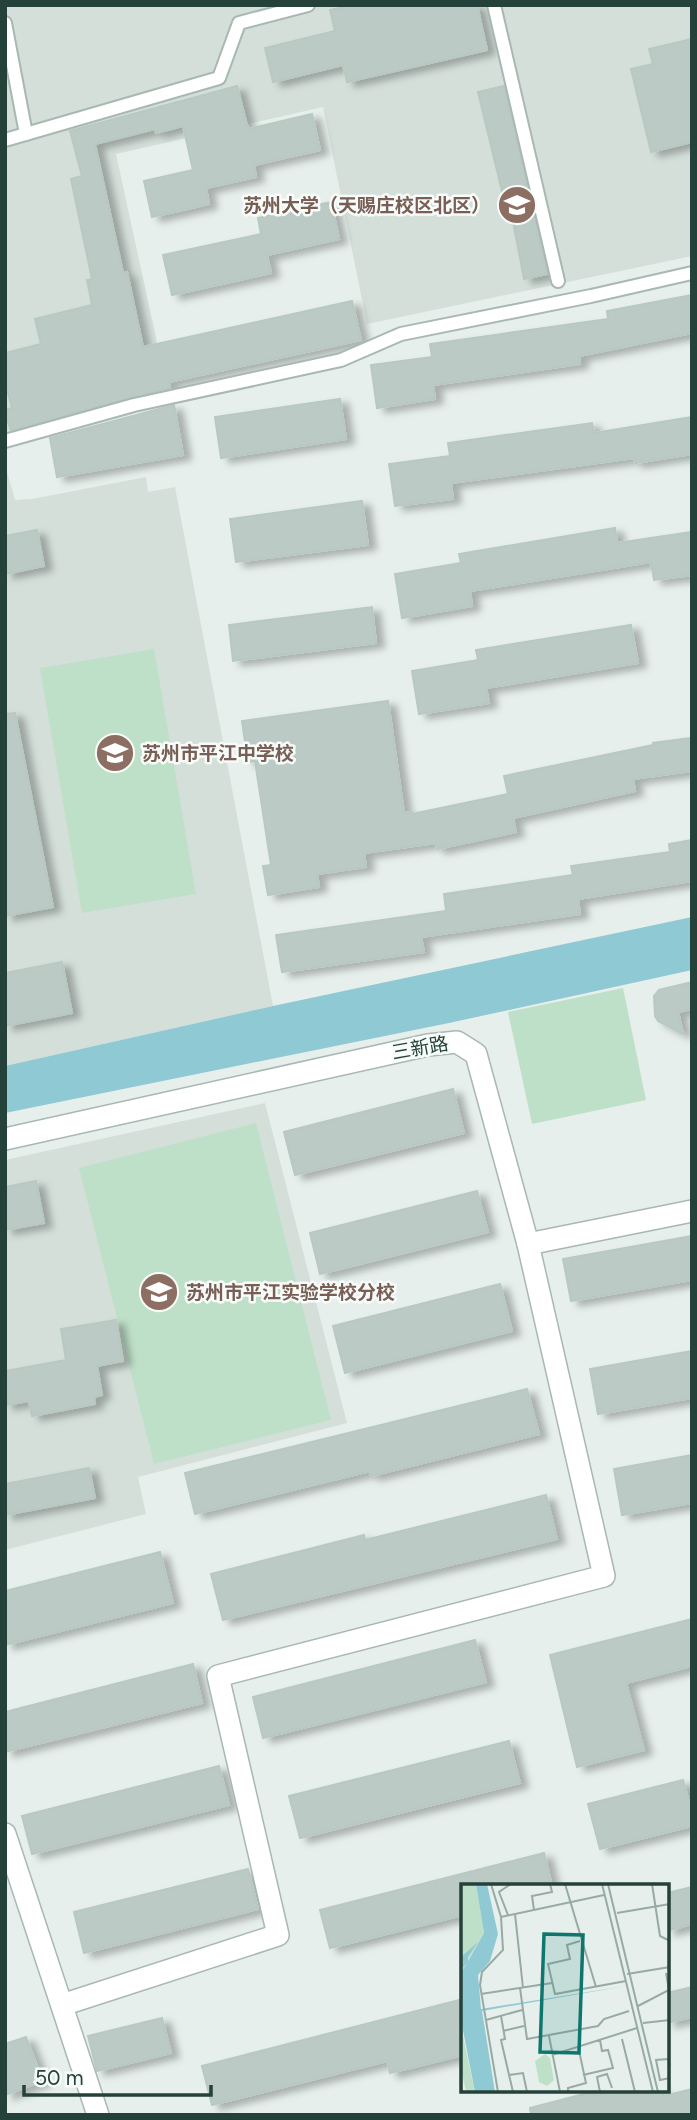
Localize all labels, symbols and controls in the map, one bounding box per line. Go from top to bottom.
school or university icon: 苏州大学（天赐庄校区北区） [496,184,538,226]
place label: 苏州大学（天赐庄校区北区） [243,194,490,217]
school or university icon: 苏州市平江中学校 [94,732,136,774]
place label: 苏州市平江中学校 [142,742,294,765]
street label: 三新路 [390,1032,450,1064]
school or university icon: 苏州市平江实验学校分校 [138,1271,180,1313]
place label: 苏州市平江实验学校分校 [186,1281,395,1304]
inset map [461,1884,669,2092]
scale bar [24,2054,212,2098]
text: 50 m [35,2065,84,2090]

